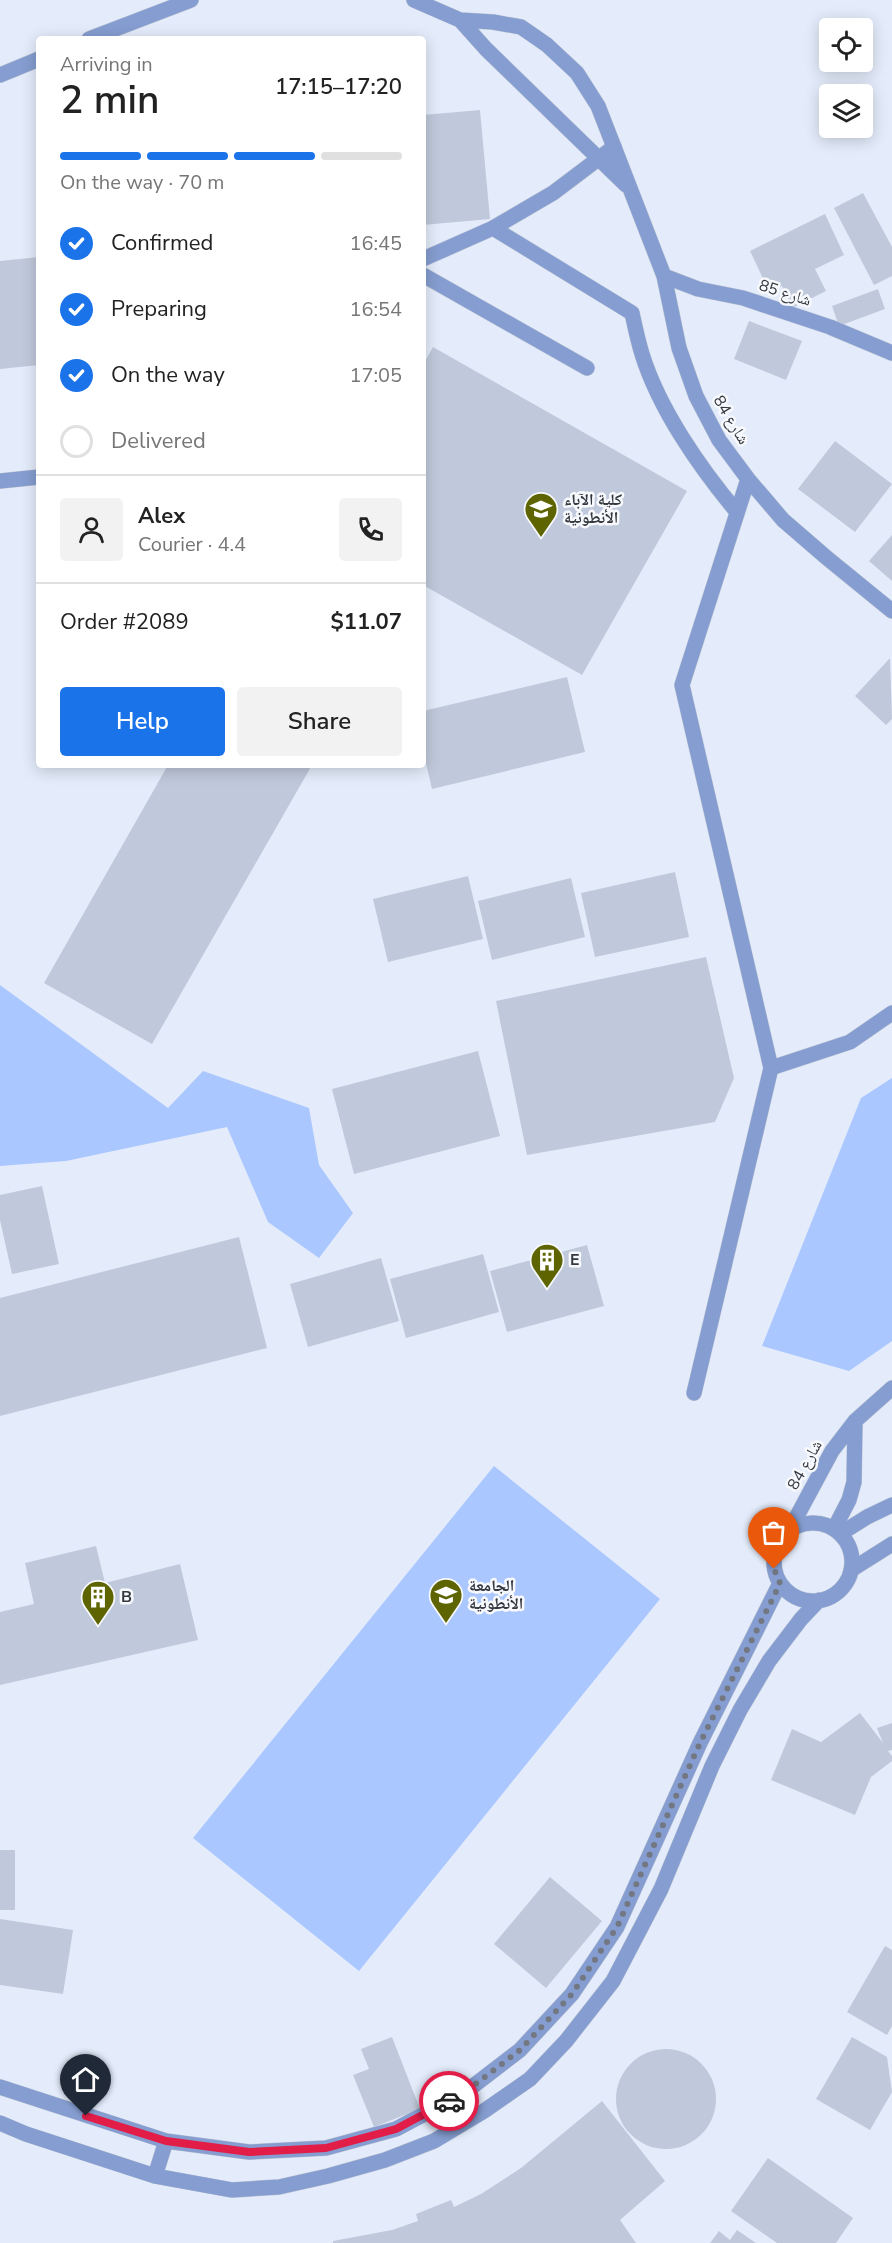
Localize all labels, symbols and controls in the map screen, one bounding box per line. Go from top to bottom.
map controls [819,18,873,138]
button: locate [819,18,873,72]
text: Arriving in [60,51,153,78]
text: 17:15–17:20 [275,72,402,102]
text: 2 min [60,74,159,127]
button: layers [819,84,873,138]
text: On the way · 70 m [60,169,224,196]
icon: check [60,227,93,260]
text: Confirmed [111,228,213,258]
text: 16:45 [349,230,402,257]
street label: شارع 85 [756,274,814,312]
icon: check [60,293,93,326]
text: Preparing [111,294,207,324]
text: 16:54 [349,296,402,323]
icon: check [60,359,93,392]
text: On the way [111,360,225,390]
text: 17:05 [349,362,402,389]
street label: شارع 84 [708,391,754,449]
text: Delivered [111,426,206,456]
place label: كلية الآباء الأنطونية [564,489,622,529]
school or university icon: كلية الآباء الأنطونية [523,491,559,538]
button: person [60,498,123,561]
button: phone [339,498,402,561]
text: Alex [138,501,185,531]
text: Courier · 4.4 [138,531,246,558]
text: Order #2089 [60,607,189,637]
text: $11.07 [331,607,402,637]
button: Help [60,687,225,756]
button: Share [237,687,402,756]
building icon: E [529,1242,565,1289]
place label: E [570,1249,580,1271]
street label: شارع 84 [782,1436,828,1494]
pin [748,1507,799,1569]
icon: bag [757,1516,790,1549]
place label: الجامعة الأنطونية [469,1575,523,1615]
school or university icon: الجامعة الأنطونية [428,1577,464,1624]
building icon: B [80,1579,116,1626]
place label: B [121,1586,132,1608]
pin [60,2054,111,2116]
icon: home [69,2063,102,2096]
courier [419,2071,479,2131]
icon: car [433,2085,466,2118]

